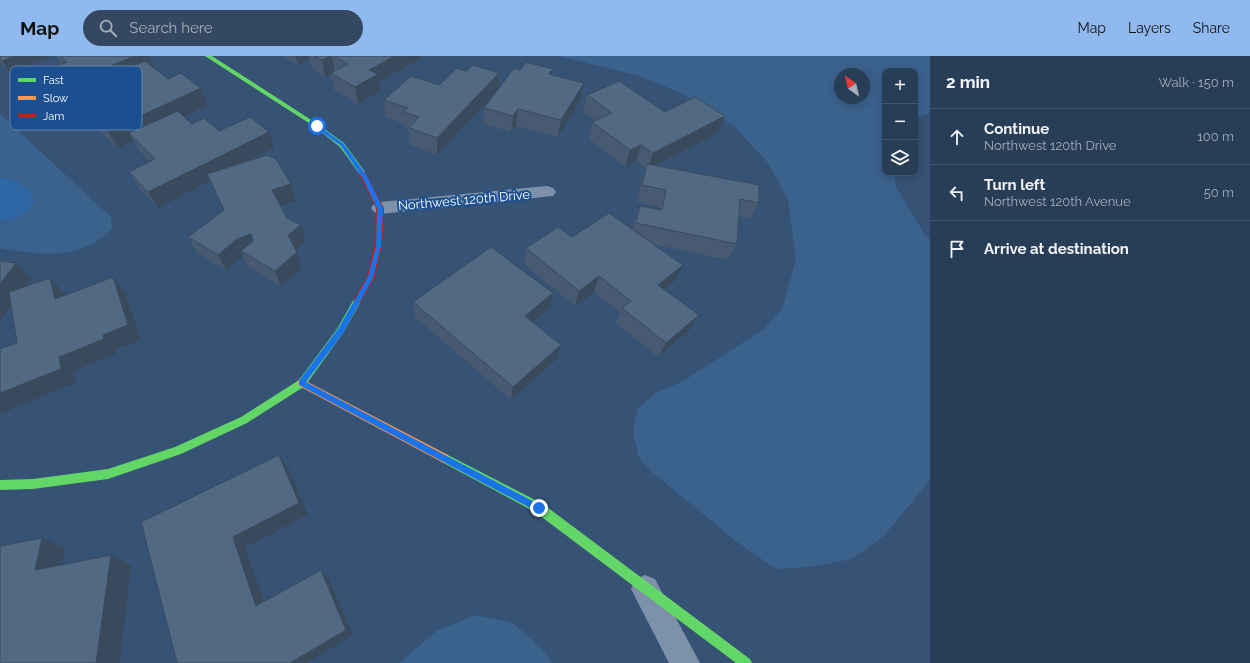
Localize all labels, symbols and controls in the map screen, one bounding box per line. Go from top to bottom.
search box [83,10,363,46]
text: Map [20,17,59,39]
icon: search [97,17,119,39]
text: Search here [129,19,213,37]
text: Map [1078,20,1106,36]
text: Layers [1128,20,1171,36]
text: Share [1193,20,1230,36]
legend [10,66,142,130]
north arrow [834,68,870,104]
map controls [882,68,918,176]
button: + [882,68,918,104]
text: 2 min [946,72,990,92]
text: Fast [43,74,64,87]
text: Walk · 150 m [1159,75,1234,90]
text: Slow [43,92,68,105]
button: − [882,104,918,140]
text: Jam [43,110,64,123]
route start [308,117,326,135]
text: Continue [984,120,1049,138]
icon: ahead [946,126,968,148]
text: 100 m [1197,129,1234,144]
text: Northwest 120th Drive [984,138,1116,153]
button: layers [882,140,918,176]
text: Turn left [984,176,1045,194]
icon: left [946,182,968,204]
text: 50 m [1204,185,1234,200]
street label: Northwest 120th Drive [397,187,531,213]
text: Northwest 120th Avenue [984,194,1131,209]
icon: arrive [946,238,968,260]
text: Arrive at destination [984,240,1129,258]
route end [530,499,548,517]

